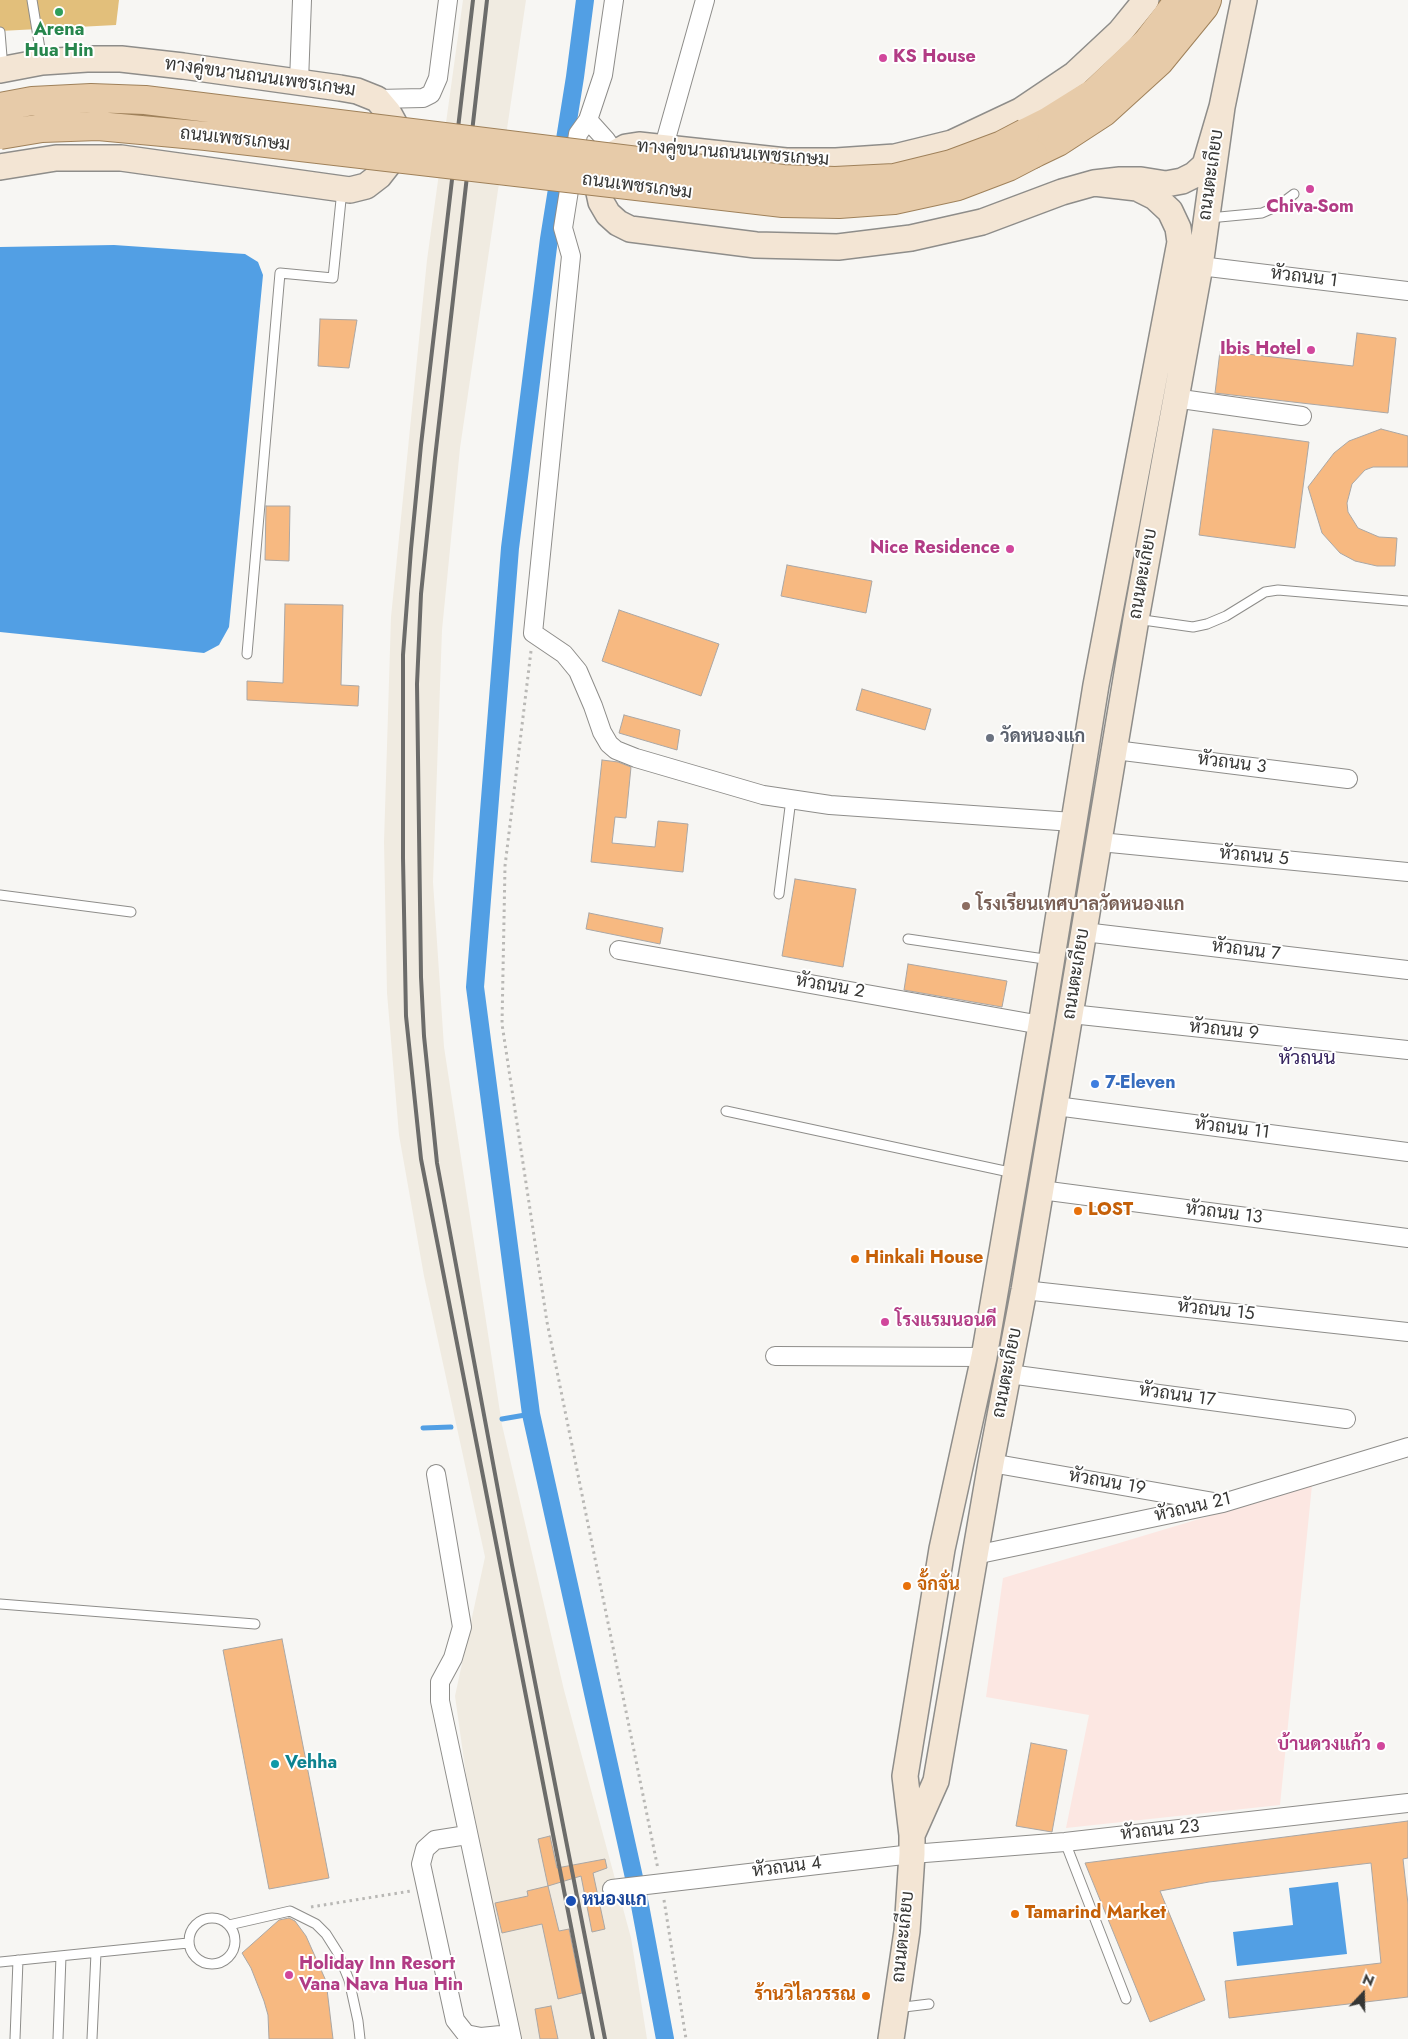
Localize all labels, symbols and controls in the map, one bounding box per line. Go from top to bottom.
marker: Arena Hua Hin [53,6,65,18]
place label: Arena Hua Hin [24,20,94,62]
place label: KS House [893,47,976,69]
marker: KS House [877,52,889,64]
street label: ทางคู่ขนานถนนเพชรเกษม [163,54,357,102]
street label: ถนนเพชรเกษม [179,123,291,157]
street label: ถนนตะเกียบ [1195,128,1229,222]
street label: ทางคู่ขนานถนนเพชรเกษม [636,137,830,171]
street label: ถนนเพชรเกษม [581,170,693,204]
marker: Chiva-Som [1304,183,1316,195]
place label: Chiva-Som [1266,197,1354,219]
street label: หัวถนน 1 [1269,263,1339,293]
place label: Ibis Hotel [1220,339,1301,361]
marker: Ibis Hotel [1305,344,1317,356]
street label: ถนนตะเกียบ [1125,527,1163,621]
place label: Nice Residence [870,538,1000,560]
marker: Nice Residence [1004,543,1016,555]
place label: วัดหนองแก [1000,727,1085,749]
marker: วัดหนองแก [984,732,996,744]
street label: หัวถนน 3 [1196,749,1268,779]
street label: หัวถนน 5 [1218,843,1290,871]
place label: โรงเรียนเทศบาลวัดหนองแก [976,895,1184,917]
marker: โรงเรียนเทศบาลวัดหนองแก [960,900,972,912]
street label: ถนนตะเกียบ [1059,927,1095,1021]
street label: หัวถนน 7 [1210,936,1282,966]
street label: หัวถนน 2 [794,970,866,1004]
street label: หัวถนน 9 [1188,1017,1260,1045]
district label: หัวถนน [1278,1048,1336,1070]
place label: 7-Eleven [1105,1073,1175,1095]
marker: 7-Eleven [1089,1078,1101,1090]
street label: หัวถนน 11 [1193,1114,1271,1144]
street label: หัวถนน 13 [1184,1199,1264,1229]
place label: LOST [1088,1200,1133,1222]
marker: LOST [1072,1205,1084,1217]
place label: Hinkali House [865,1248,983,1270]
marker: Hinkali House [849,1253,861,1265]
street label: หัวถนน 15 [1176,1296,1256,1326]
place label: โรงแรมนอนดี [895,1311,997,1333]
marker: โรงแรมนอนดี [879,1316,891,1328]
street label: ถนนตะเกียบ [989,1326,1027,1420]
street label: หัวถนน 17 [1137,1380,1217,1412]
street label: หัวถนน 19 [1067,1466,1147,1500]
street label: หัวถนน 21 [1153,1489,1233,1527]
place label: จั้กจั่น [917,1575,960,1597]
marker: จั้กจั่น [901,1580,913,1592]
place label: บ้านดวงแก้ว [1278,1735,1371,1757]
marker: บ้านดวงแก้ว [1375,1740,1387,1752]
place label: Vehha [285,1753,337,1775]
marker: Vehha [269,1758,281,1770]
street label: หัวถนน 23 [1119,1816,1201,1846]
street label: หัวถนน 4 [751,1853,823,1883]
place label: หนองแก [582,1890,647,1912]
street label: ถนนตะเกียบ [888,1890,920,1984]
marker: หนองแก [564,1894,578,1908]
place label: Tamarind Market [1025,1903,1166,1925]
marker: Tamarind Market [1009,1908,1021,1920]
place label: Holiday Inn Resort Vana Nava Hua Hin [299,1954,463,1996]
marker: Holiday Inn Resort Vana Nava Hua Hin [283,1969,295,1981]
north arrow [1338,1969,1388,2019]
text: N [1360,1969,1377,1991]
place label: ร้านวิไลวรรณ [754,1985,856,2007]
marker: ร้านวิไลวรรณ [860,1990,872,2002]

